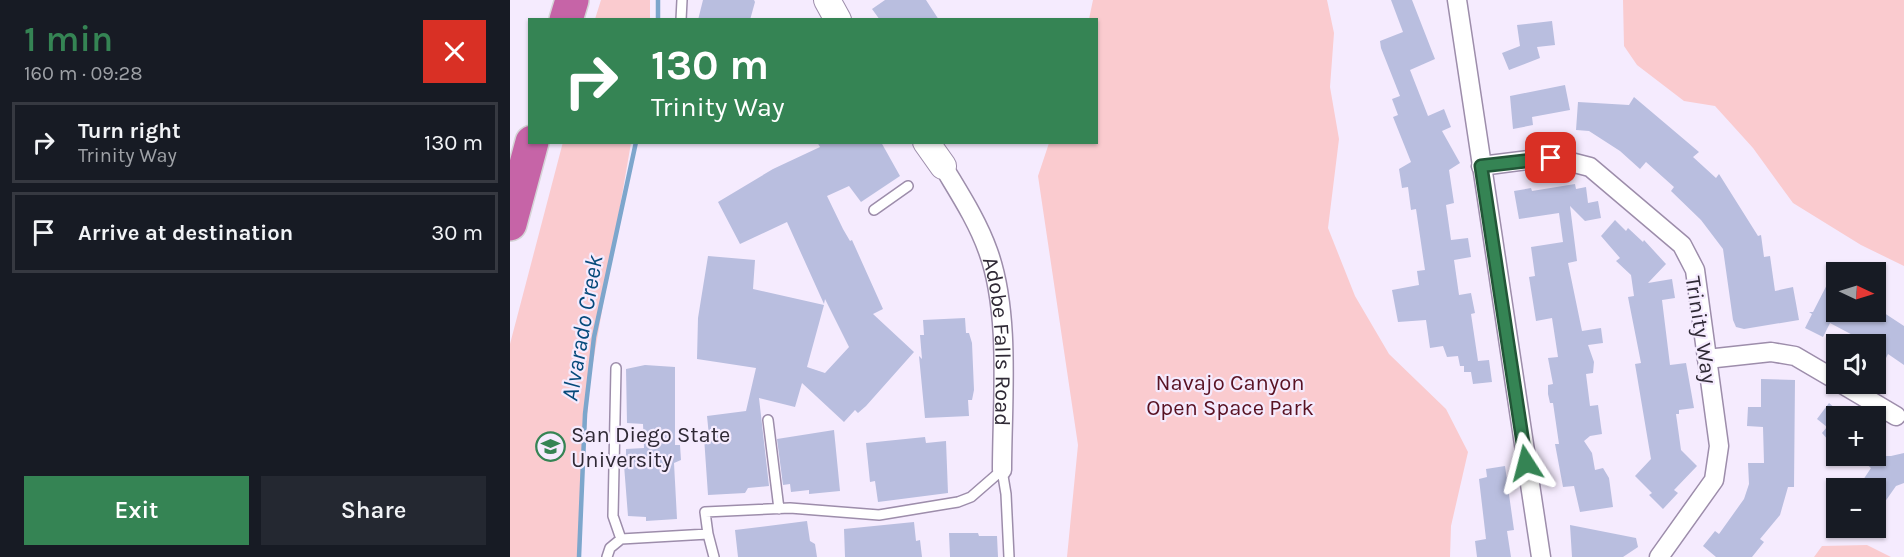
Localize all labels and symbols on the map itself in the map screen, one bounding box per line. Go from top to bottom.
pin [1525,132,1576,183]
water label: Alvarado Creek [555,252,609,403]
street label: Adobe Falls Road [977,254,1016,427]
north arrow [1826,262,1886,322]
street label: Trinity Way [1680,274,1722,386]
park label: Navajo Canyon Open Space Park [1146,370,1314,421]
place label: San Diego State University [571,422,730,473]
school or university icon: San Diego State University [534,431,566,463]
position arrow [1494,431,1558,495]

